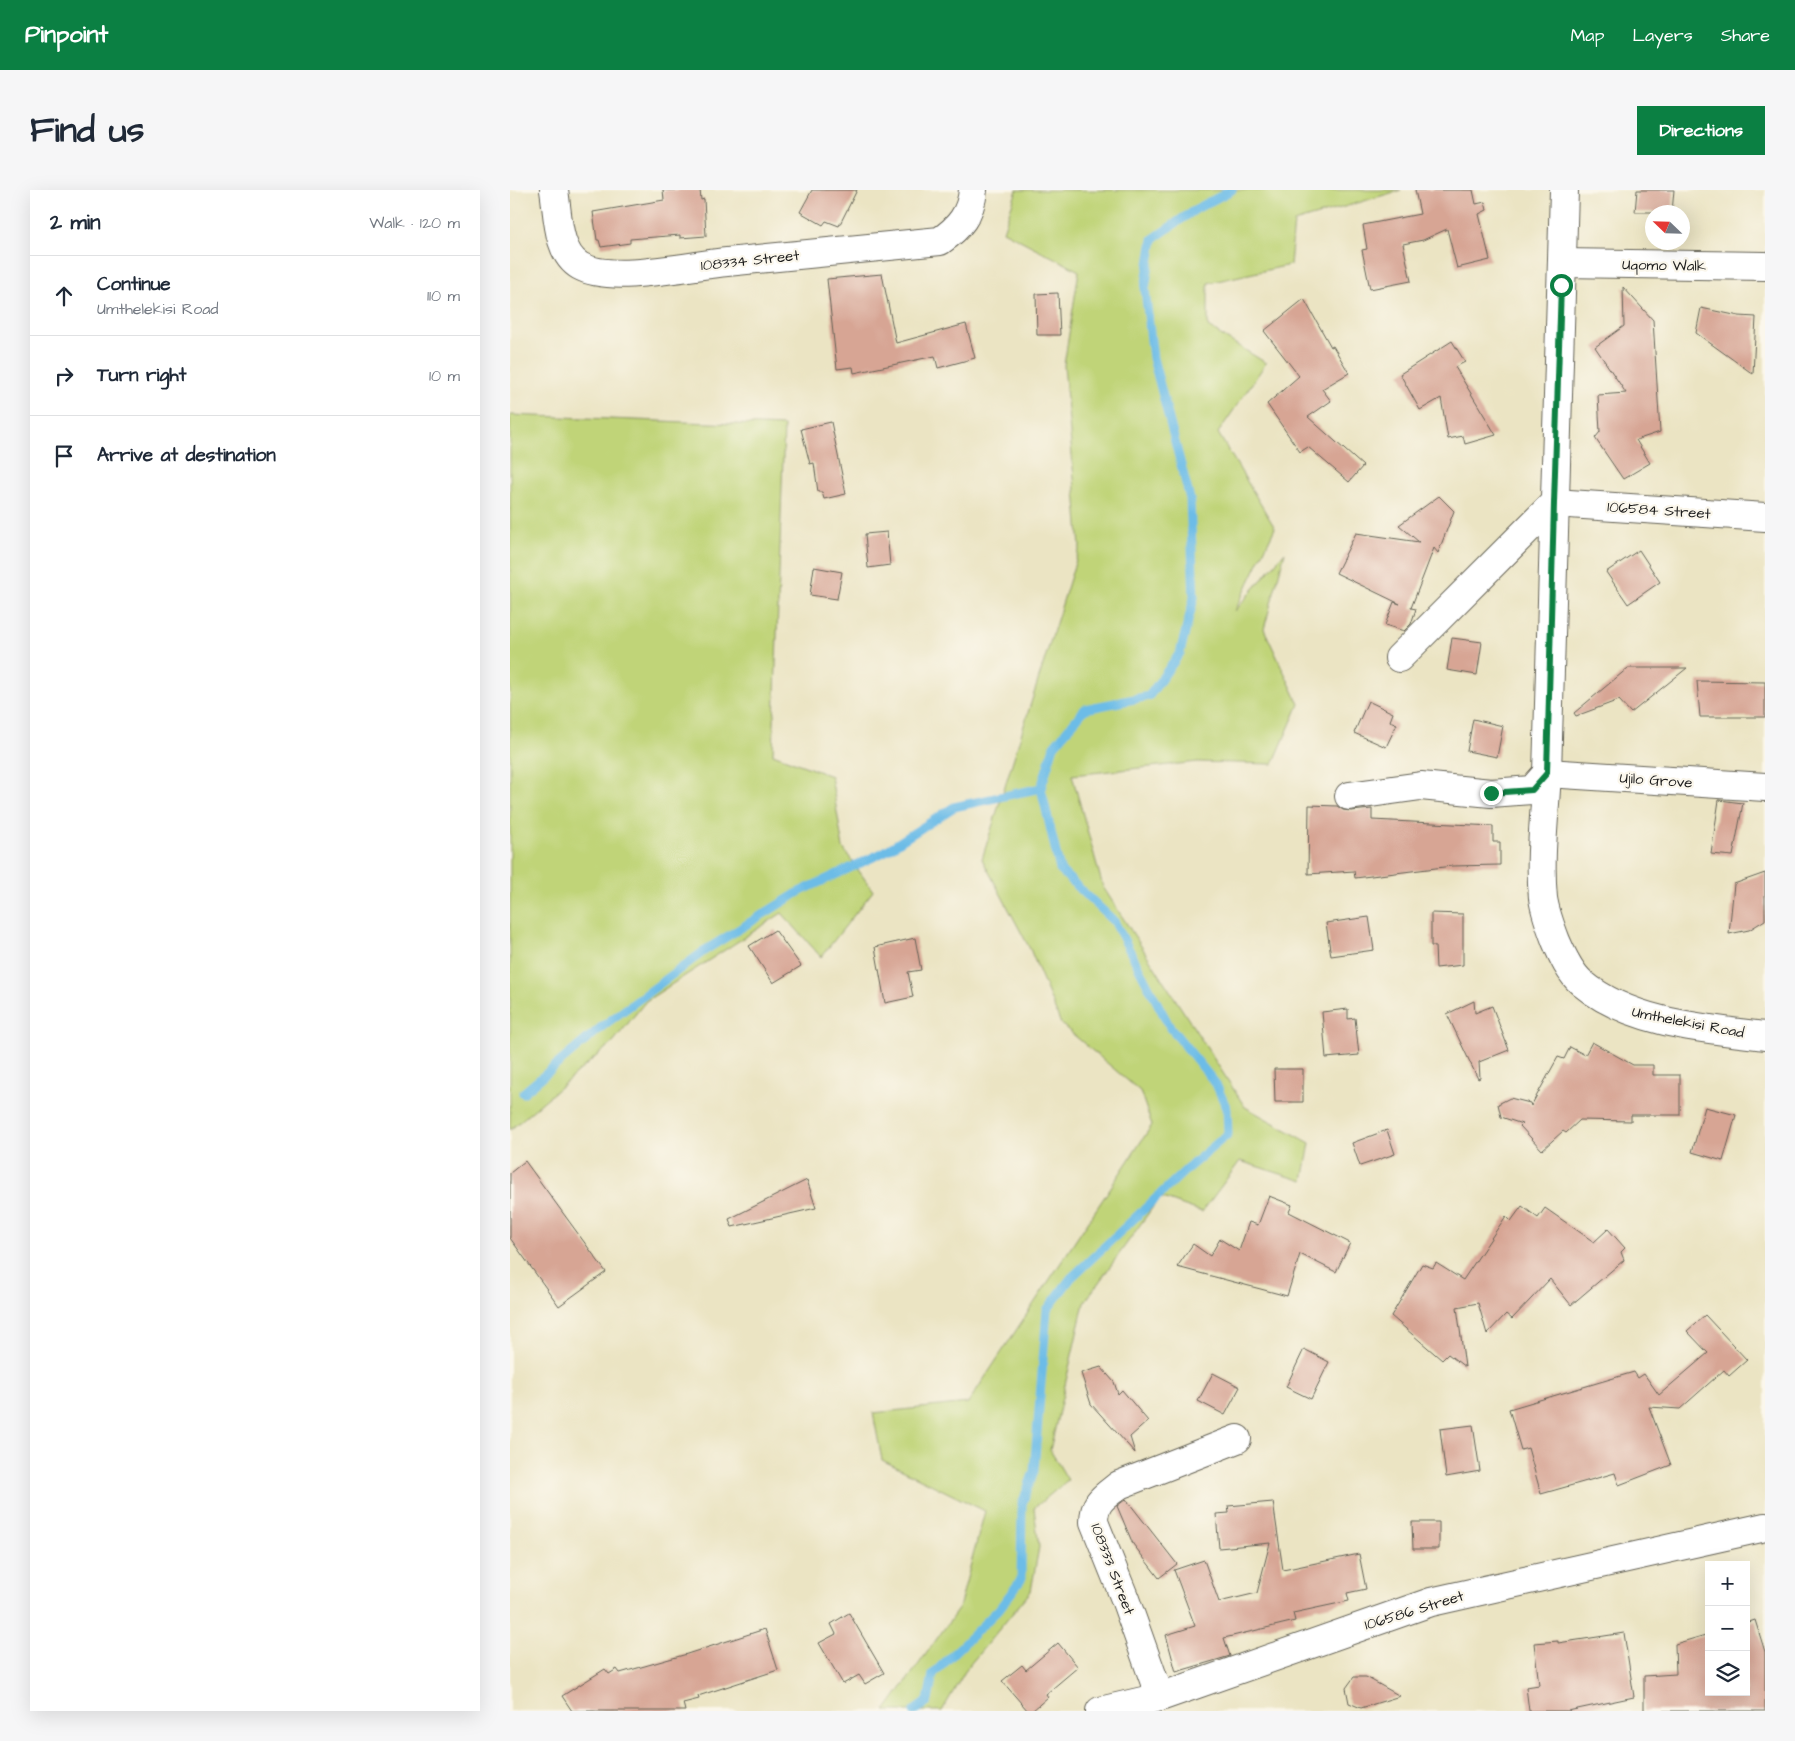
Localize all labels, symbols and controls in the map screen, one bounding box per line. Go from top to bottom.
text: Pinpoint [25,18,108,52]
text: Map [1570,23,1604,48]
text: Layers [1632,23,1693,48]
text: Share [1721,23,1770,48]
text: Find us [30,106,144,155]
button: Directions [1637,106,1765,155]
north arrow [1645,205,1690,250]
text: 2 min [50,208,100,237]
text: Walk · 120 m [369,212,460,234]
street label: 108334 Street [700,245,800,276]
street label: Uqomo Walk [1622,254,1706,277]
text: Continue [97,271,171,298]
route start [1550,274,1573,297]
icon: ahead [50,282,78,310]
text: 110 m [427,285,460,307]
text: Umthelekisi Road [97,298,219,320]
icon: right [50,362,78,390]
text: Turn right [97,362,186,389]
text: 10 m [429,365,460,387]
icon: arrive [50,442,78,470]
text: Arrive at destination [97,442,276,469]
street label: 106584 Street [1607,496,1711,525]
street label: Ujilo Grove [1619,767,1693,794]
route end [1480,782,1503,805]
street label: Umthelekisi Road [1630,1001,1746,1044]
street label: 108333 Street [1085,1520,1140,1618]
map controls [1705,1561,1750,1696]
button: + [1705,1561,1750,1606]
street label: 106586 Street [1362,1585,1466,1636]
button: − [1705,1606,1750,1651]
button: layers [1705,1651,1750,1696]

